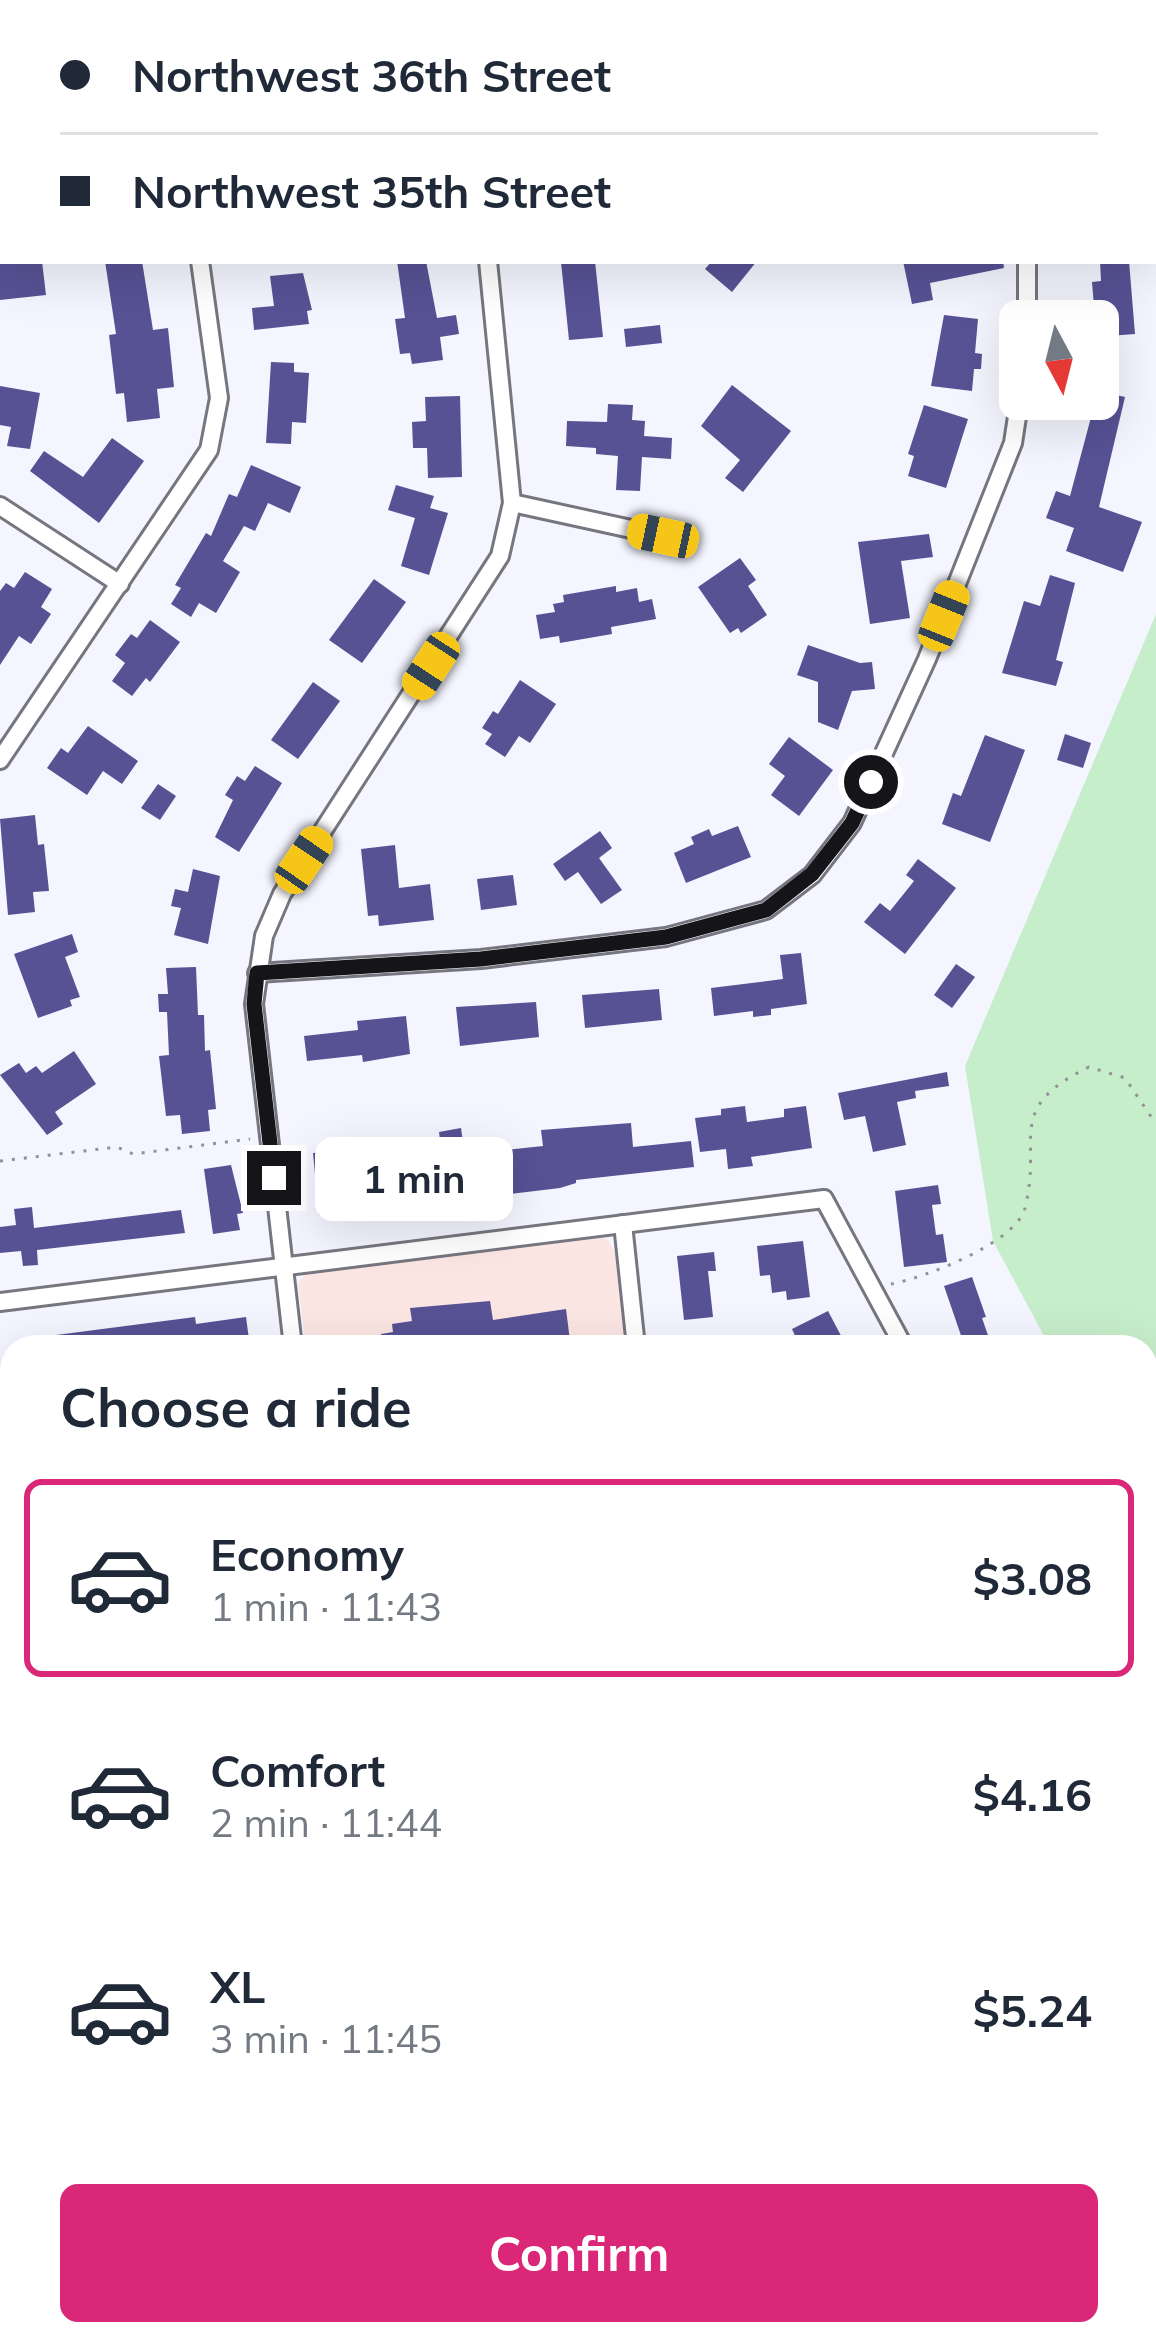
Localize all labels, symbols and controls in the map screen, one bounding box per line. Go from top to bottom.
text: Northwest 36th Street [132,47,611,103]
text: Northwest 35th Street [132,163,611,219]
north arrow [999,300,1119,420]
map controls [999,300,1119,420]
car [624,511,702,561]
car [914,576,974,656]
car [396,626,466,706]
route start [844,755,898,809]
car [269,820,339,900]
callout: 1 min [316,1136,514,1220]
route end [247,1151,301,1205]
text: 1 min [363,1154,465,1203]
text: Choose a ride [60,1373,412,1441]
icon: car [66,1524,174,1632]
text: Economy [210,1526,404,1582]
text: $3.08 [973,1550,1092,1606]
text: 1 min · 11:43 [210,1582,442,1631]
icon: car [66,1740,174,1848]
text: Comfort [210,1742,385,1798]
text: $4.16 [973,1766,1092,1822]
text: 2 min · 11:44 [210,1798,442,1847]
icon: car [66,1956,174,2064]
text: XL [210,1958,265,2014]
text: $5.24 [973,1982,1092,2038]
text: 3 min · 11:45 [210,2014,442,2063]
button: Confirm [60,2184,1098,2322]

